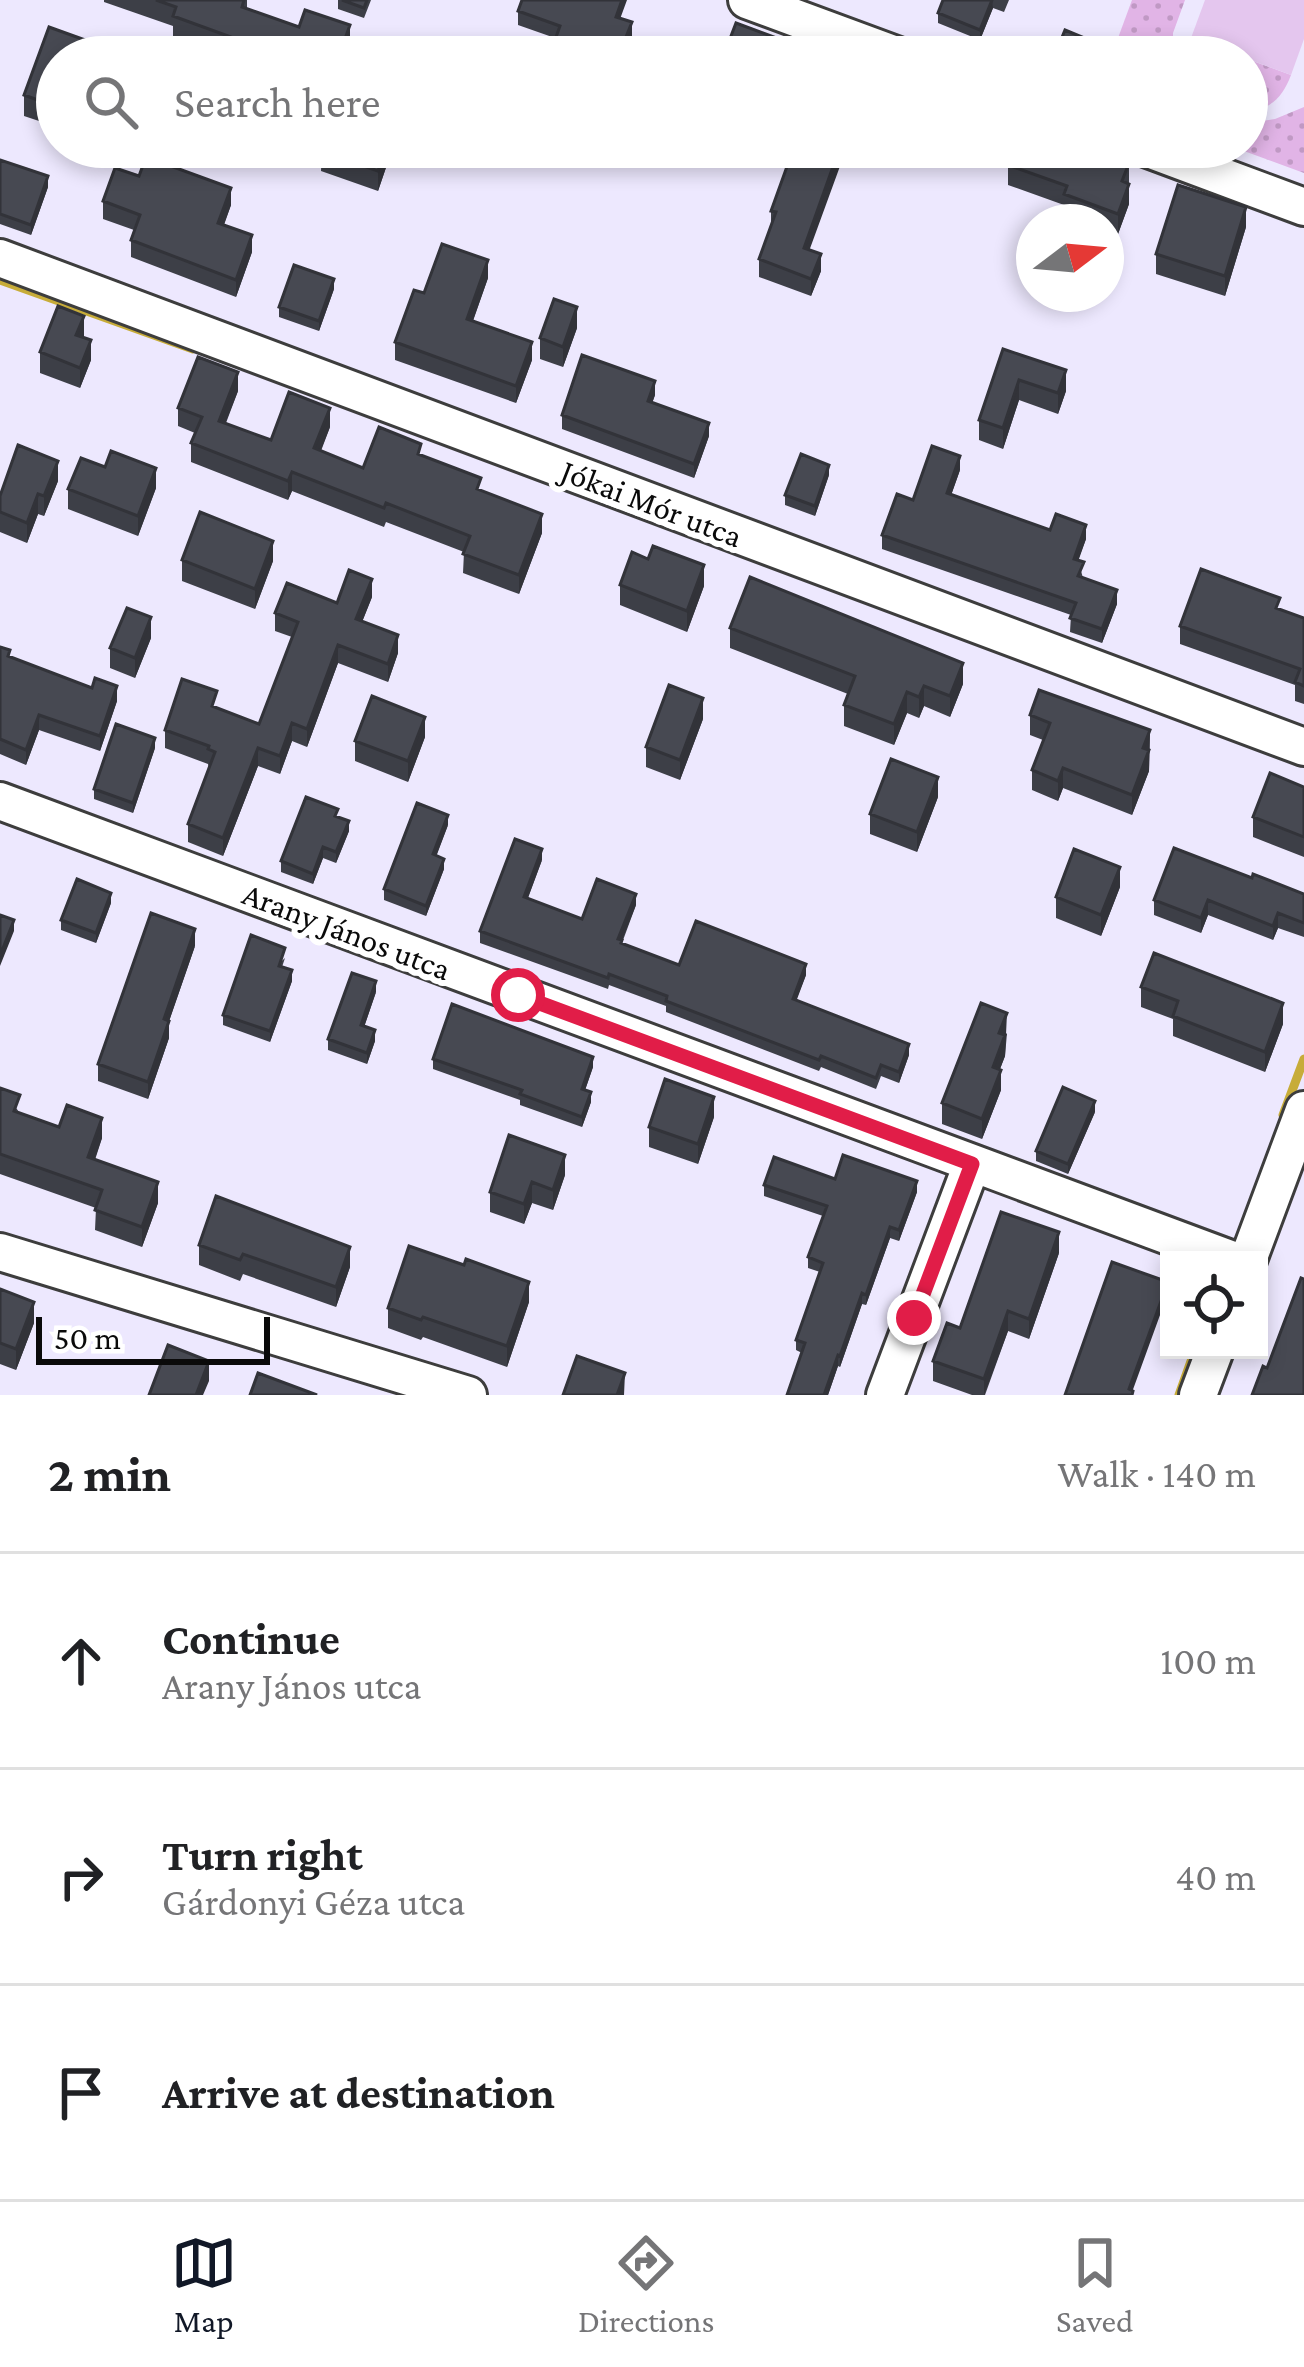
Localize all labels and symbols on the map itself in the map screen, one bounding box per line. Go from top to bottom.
north arrow [1016,204,1124,312]
street label: Jókai Mór utca [554,450,748,554]
street label: Arany János utca [238,874,456,988]
route start [491,968,545,1022]
route end [887,1291,941,1345]
scale bar [36,1311,270,1364]

